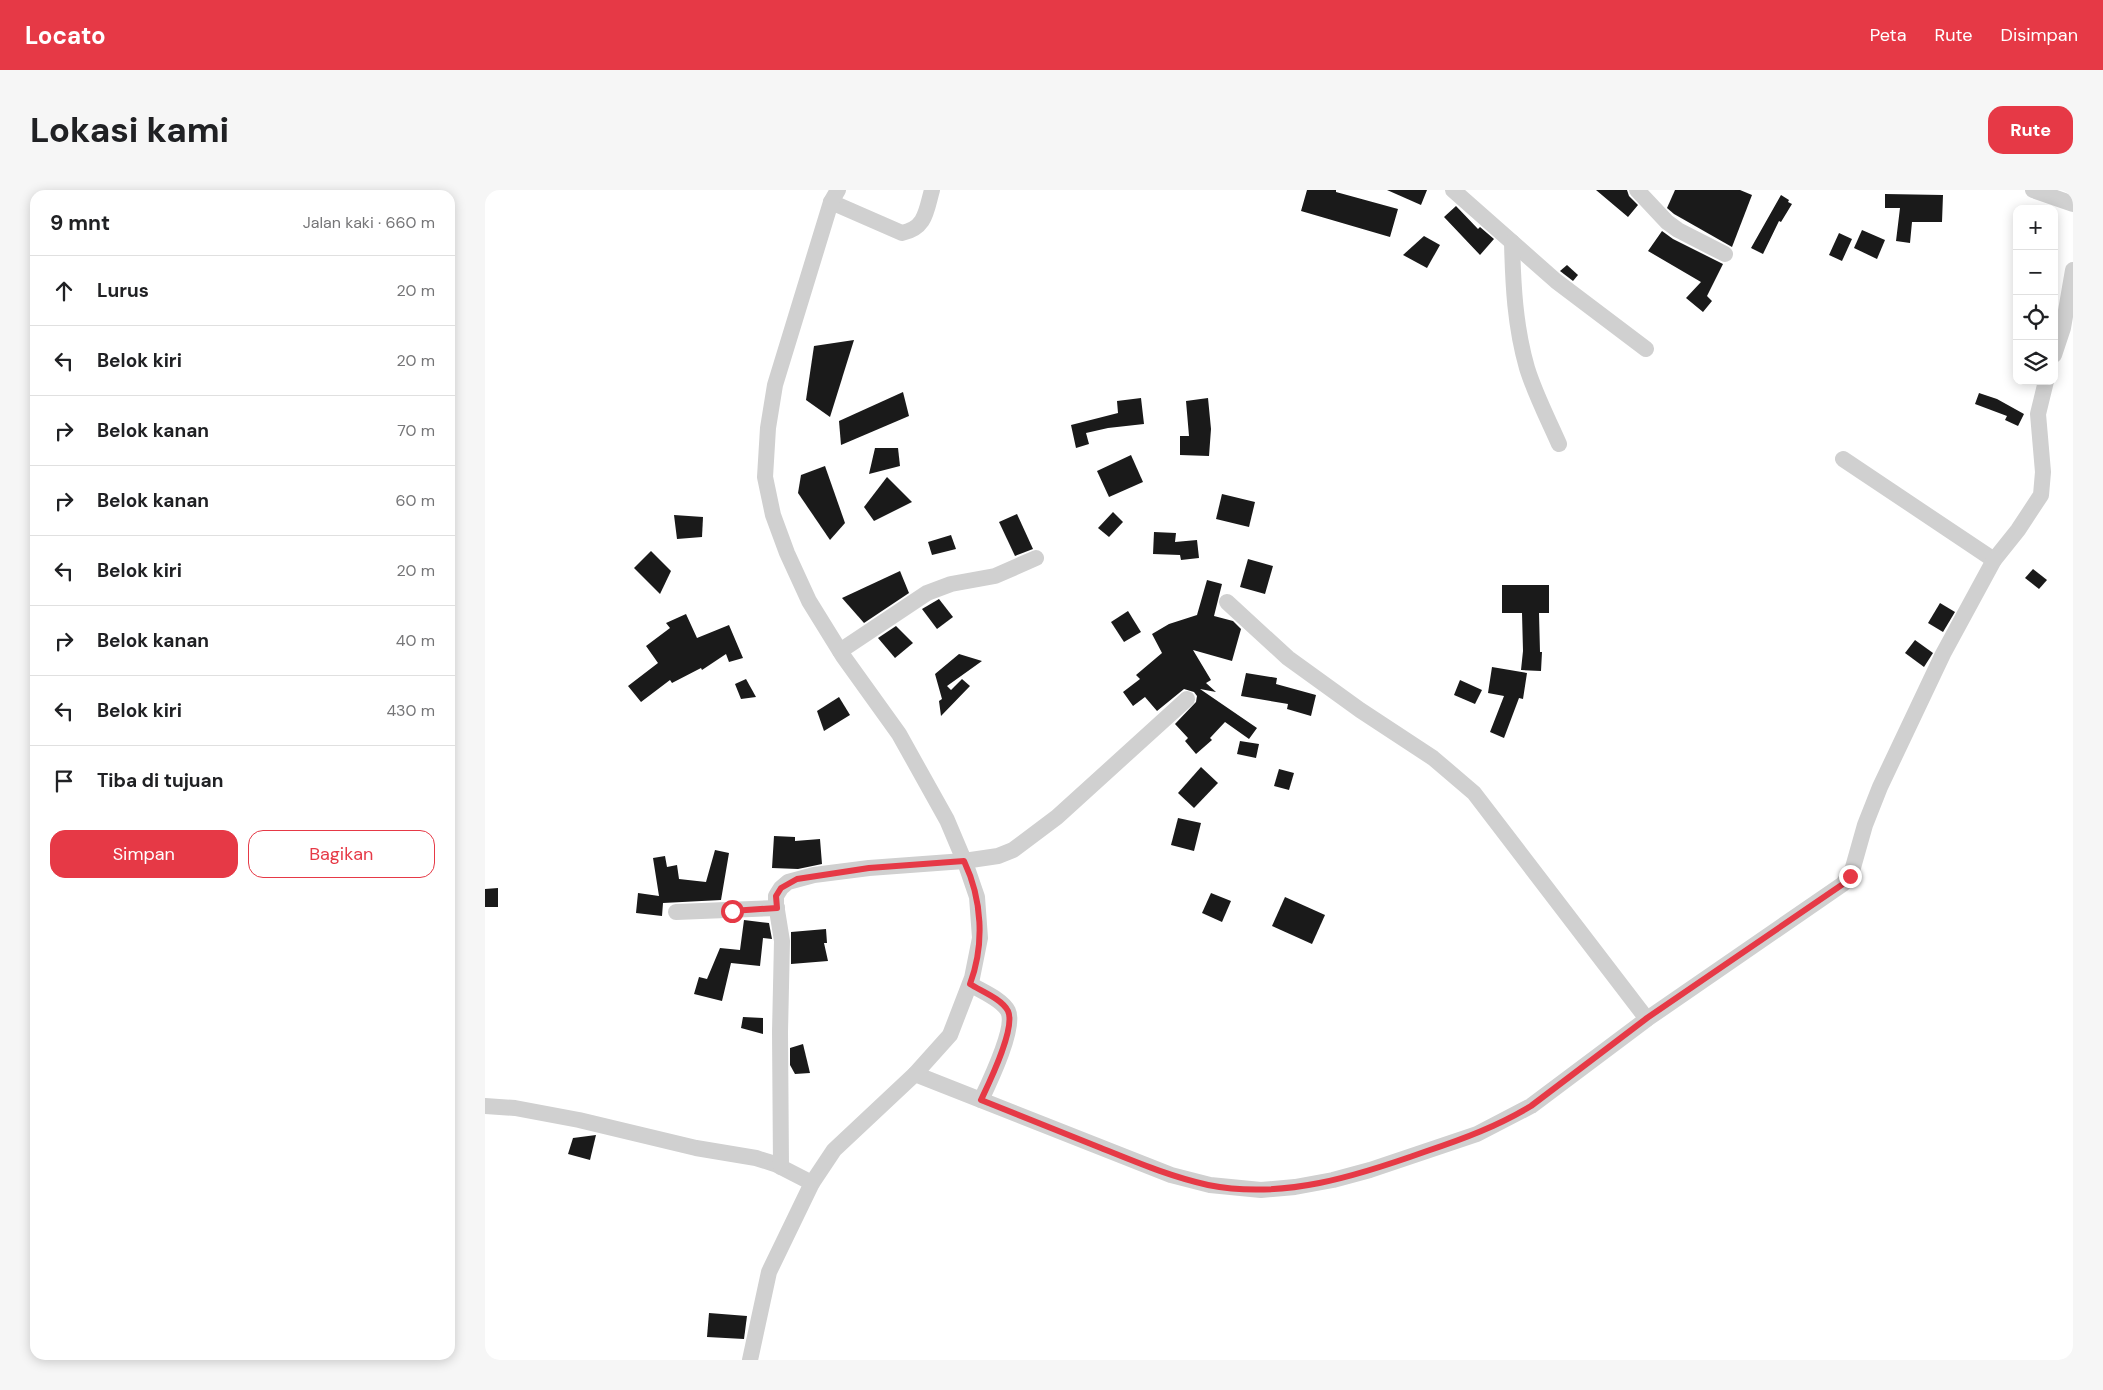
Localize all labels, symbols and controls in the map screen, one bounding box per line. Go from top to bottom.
text: Locato [25,20,106,51]
text: Peta [1870,23,1906,47]
text: Rute [1934,23,1973,47]
text: Disimpan [2001,23,2078,47]
button: Rute [1988,106,2073,154]
text: Lokasi kami [30,107,229,153]
map controls [2013,205,2058,385]
button: + [2013,205,2058,250]
text: 9 mnt [50,209,110,237]
text: Jalan kaki · 660 m [303,212,435,233]
button: − [2013,250,2058,295]
icon: ahead [50,277,78,305]
text: Lurus [97,278,149,303]
text: 20 m [396,280,435,301]
button: locate [2013,295,2058,340]
button: layers [2013,340,2058,385]
icon: left [50,347,78,375]
text: Belok kiri [97,348,182,373]
text: 20 m [396,350,435,371]
icon: right [50,417,78,445]
text: Belok kanan [97,418,209,443]
text: 70 m [397,420,435,441]
icon: right [50,487,78,515]
text: Belok kanan [97,488,209,513]
text: 60 m [395,490,435,511]
icon: left [50,557,78,585]
text: Belok kiri [97,558,182,583]
text: 20 m [396,560,435,581]
icon: right [50,627,78,655]
text: Belok kanan [97,628,209,653]
text: 40 m [396,630,435,651]
icon: left [50,697,78,725]
text: Belok kiri [97,698,182,723]
text: 430 m [386,700,435,721]
icon: arrive [50,767,78,795]
text: Tiba di tujuan [97,768,223,793]
button: Simpan [50,830,238,878]
button: Bagikan [248,830,435,878]
route end [1839,865,1862,888]
route start [721,900,744,923]

